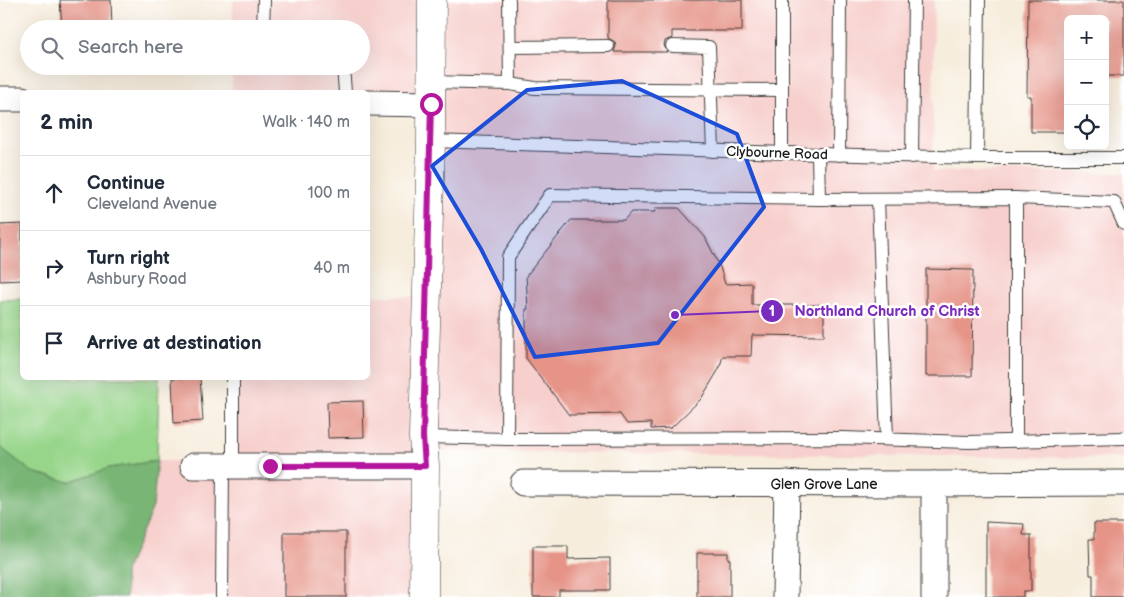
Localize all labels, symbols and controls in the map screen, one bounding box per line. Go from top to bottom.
map controls [1064,15,1109,150]
button: + [1064,15,1109,60]
search box [20,20,370,75]
icon: search [38,34,66,62]
text: Search here [78,36,183,59]
button: − [1064,60,1109,105]
route start [420,93,443,116]
button: locate [1064,105,1109,150]
text: 2 min [40,110,93,135]
text: Walk · 140 m [263,113,350,132]
street label: Clybourne Road [726,143,828,163]
text: Continue [87,172,165,195]
icon: ahead [40,179,68,207]
text: 100 m [307,184,350,203]
text: Cleveland Avenue [87,195,217,214]
text: Turn right [87,247,170,270]
icon: right [40,254,68,282]
text: 40 m [313,259,350,278]
text: Ashbury Road [87,270,187,289]
callout: Northland Church of Christ [759,296,989,326]
text: 1 [769,302,775,321]
text: Northland Church of Christ [795,302,979,321]
icon: arrive [40,329,68,357]
text: Arrive at destination [87,332,262,355]
route end [259,455,282,478]
street label: Glen Grove Lane [770,476,878,493]

